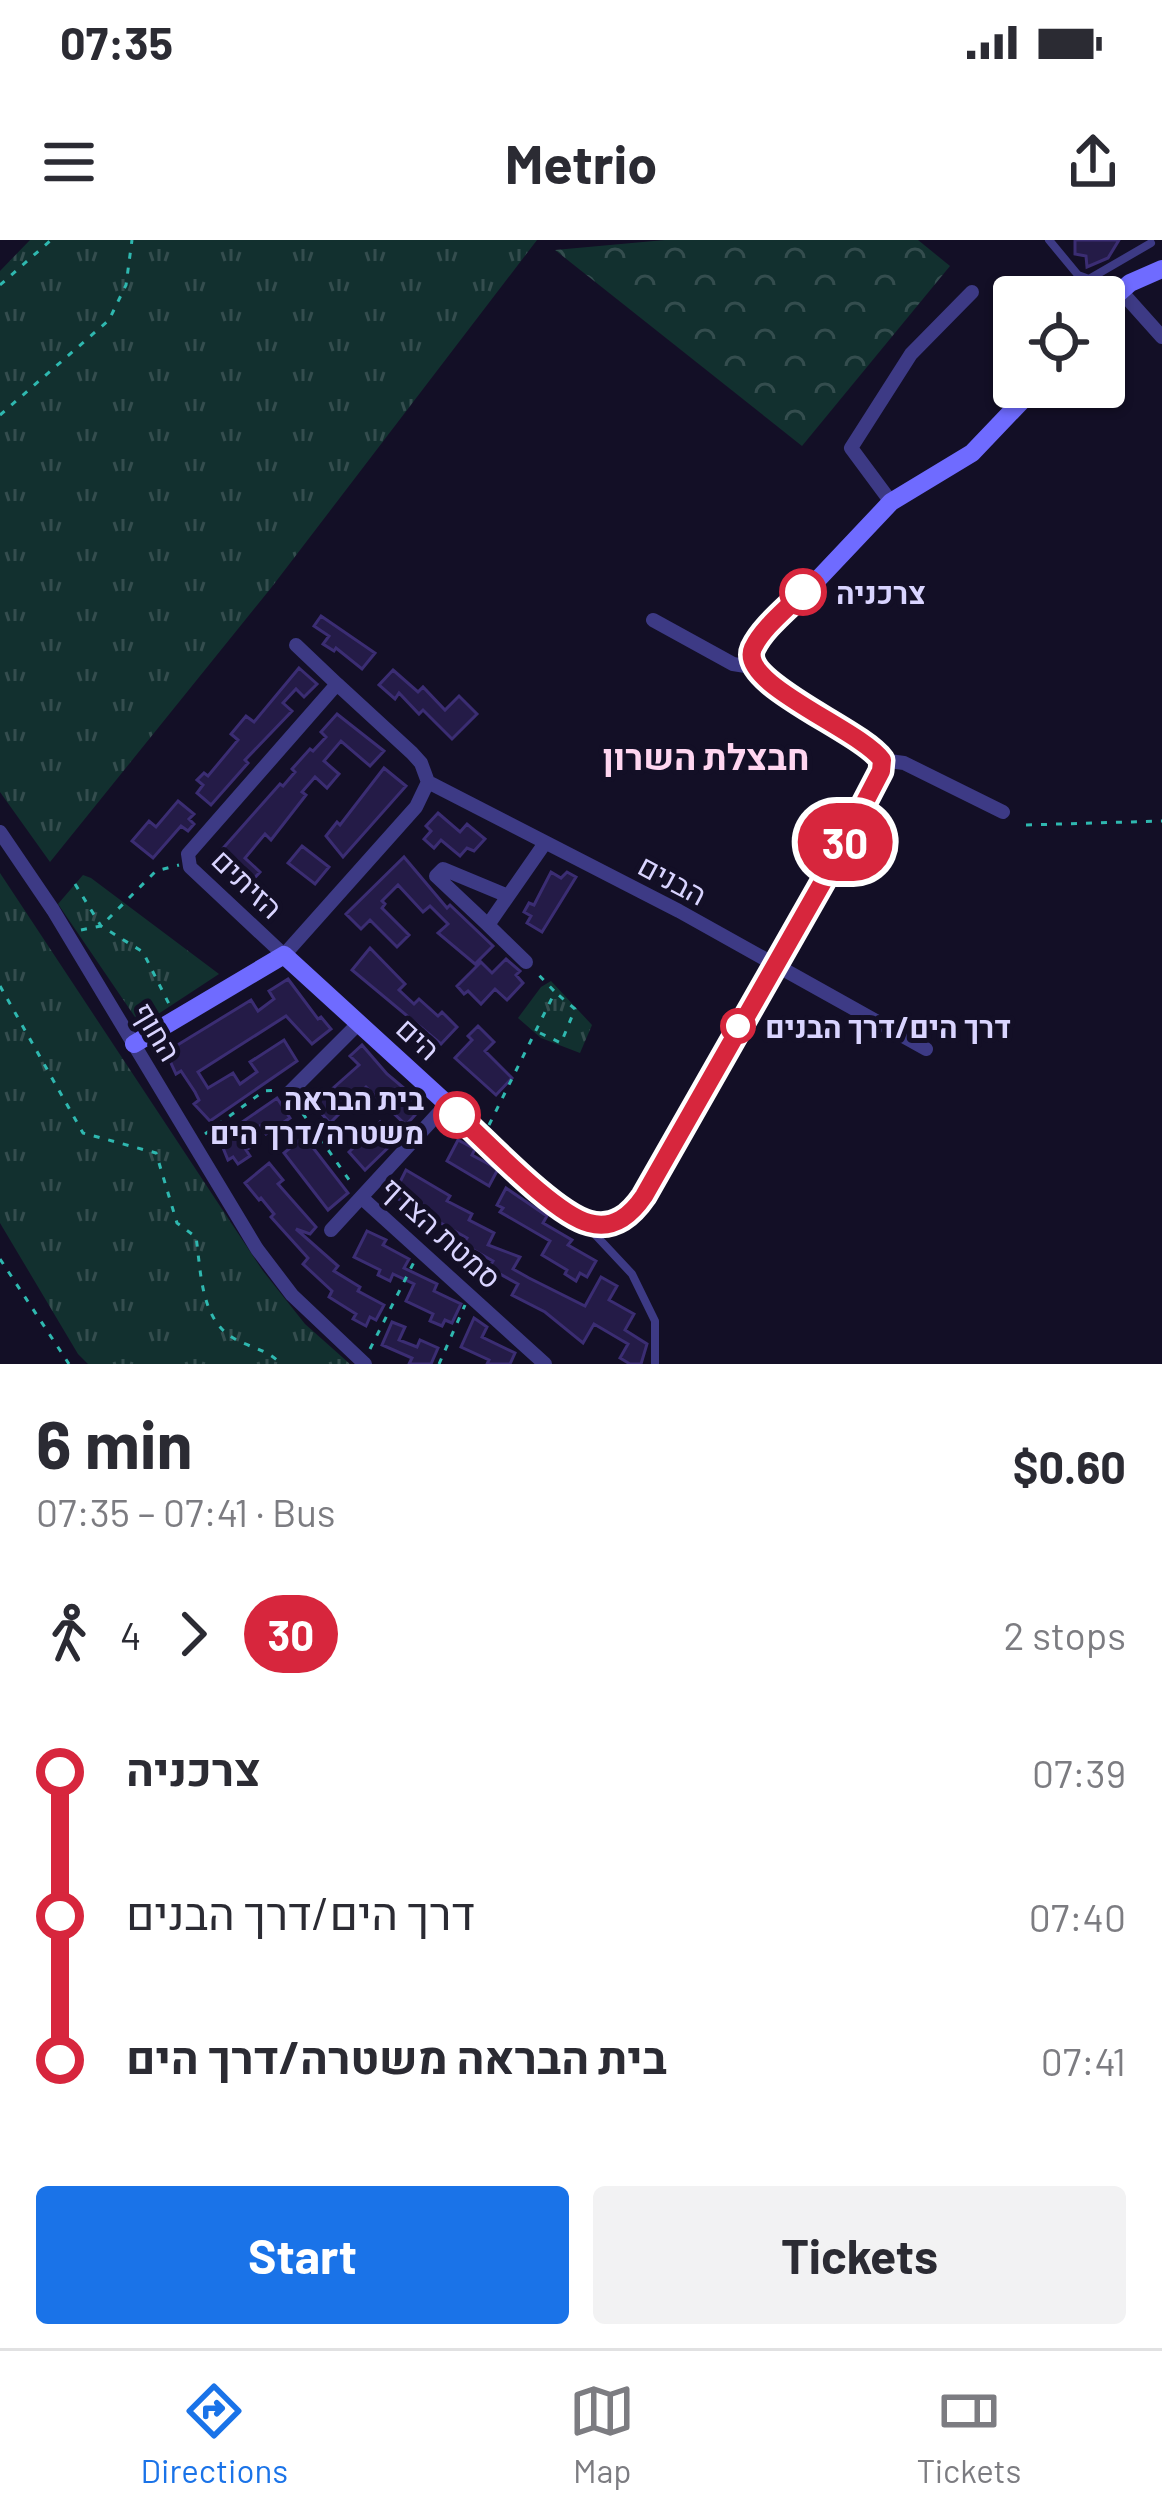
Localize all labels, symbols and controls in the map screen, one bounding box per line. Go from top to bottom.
text: 07:35 [60,15,173,69]
icon: menu [36,129,102,195]
icon: share [1060,129,1126,195]
text: Metrio [505,130,657,195]
map controls [993,276,1125,408]
button: locate [993,276,1125,408]
marker: צרכניה [781,570,825,614]
place label: צרכניה [836,574,926,610]
district label: חבצלת השרון [602,734,810,777]
line badge: 30 [791,803,899,881]
text: 30 [822,817,868,867]
street label: הזיתים [205,841,291,925]
street label: הבנים [633,846,713,912]
street label: החוף [126,995,190,1067]
place label: דרך הים/דרך הבנים [765,1008,1011,1044]
street label: הים [390,1009,448,1067]
marker: דרך הים/דרך הבנים [722,1010,754,1042]
place label: בית הבראה משטרה/דרך הים [210,1080,424,1150]
marker: בית הבראה משטרה/דרך הים [435,1093,479,1137]
street label: סמטת הצדף [375,1169,509,1295]
text: 6 min [36,1403,193,1482]
text: $0.60 [1013,1439,1126,1493]
text: 07:35 – 07:41 · Bus [36,1488,336,1535]
icon: walk [36,1601,102,1667]
icon: forward [160,1601,226,1667]
text: 30 [268,1609,314,1659]
text: 4 [120,1611,142,1658]
text: 2 stops [1003,1611,1126,1658]
text: צרכניה [126,1741,261,1795]
text: 07:39 [1032,1749,1126,1796]
text: דרך הים/דרך הבנים [126,1885,475,1939]
text: 07:40 [1029,1893,1126,1940]
text: בית הבראה משטרה/דרך הים [126,2029,667,2083]
text: 07:41 [1041,2037,1126,2084]
button: Start [36,2186,569,2324]
button: Tickets [593,2186,1126,2324]
tab: Directions [141,2378,288,2490]
tab: Map [569,2378,635,2490]
tab: Tickets [916,2378,1021,2490]

